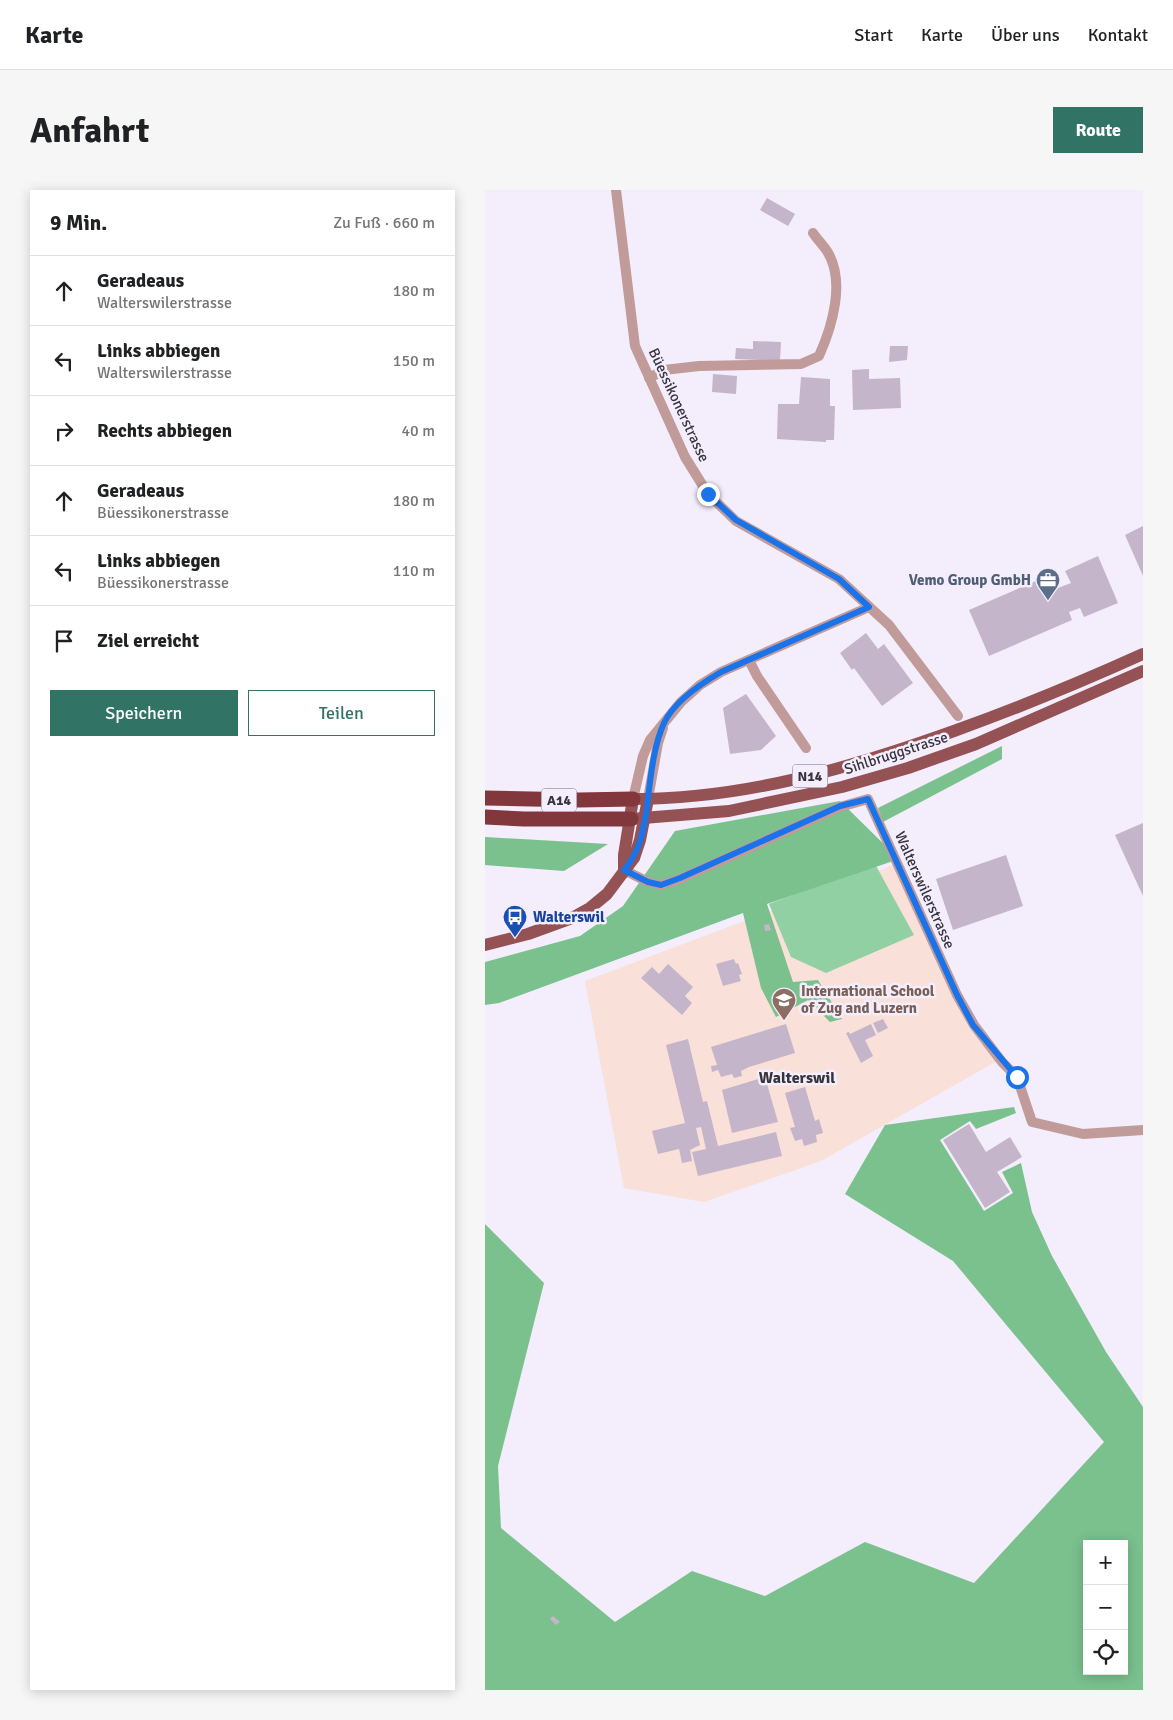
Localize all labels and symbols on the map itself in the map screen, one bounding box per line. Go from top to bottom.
street label: Büessikonerstrasse [645,345,713,465]
route end [697,483,720,506]
office icon: Vemo Group GmbH [1035,567,1061,601]
place label: Vemo Group GmbH [909,571,1031,589]
street label: Sihlbruggstrasse [842,728,950,778]
road number: N14 [793,764,827,788]
road number: A14 [541,788,577,812]
street label: Walterswilerstrasse [891,829,959,951]
bus stop icon: Walterswil [502,904,528,938]
place label: Walterswil [533,908,605,926]
place label: International School of Zug and Luzern [801,982,935,1017]
school or university icon: International School of Zug and Luzern [771,987,797,1021]
route start [1006,1066,1029,1089]
district label: Walterswil [759,1068,835,1088]

